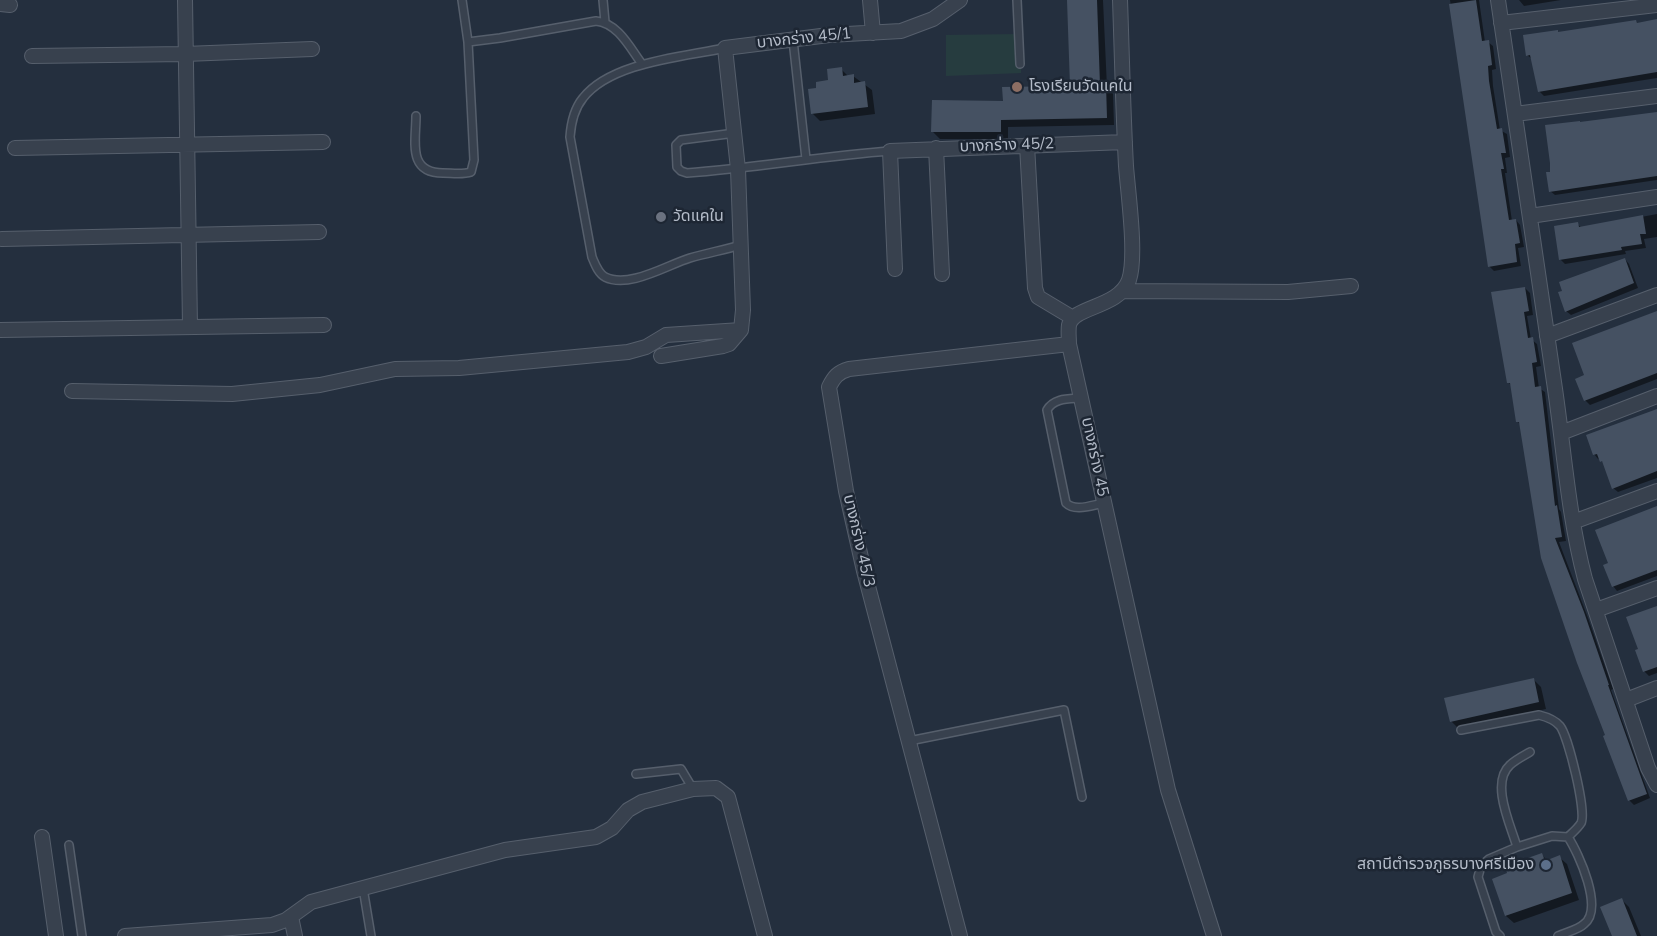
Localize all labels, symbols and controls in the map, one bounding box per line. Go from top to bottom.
street label: บางกร่าง 45/1 [756,25,852,53]
place label: โรงเรียนวัดแคใน [1029,77,1133,97]
marker: โรงเรียนวัดแคใน [1010,80,1024,94]
street label: บางกร่าง 45/2 [959,135,1055,157]
place label: วัดแคใน [673,207,724,227]
marker: วัดแคใน [654,210,668,224]
street label: บางกร่าง 45 [1076,416,1112,498]
street label: บางกร่าง 45/3 [838,493,878,589]
place label: สถานีตำรวจภูธรบางศรีเมือง [1357,855,1534,875]
marker: สถานีตำรวจภูธรบางศรีเมือง [1539,858,1553,872]

